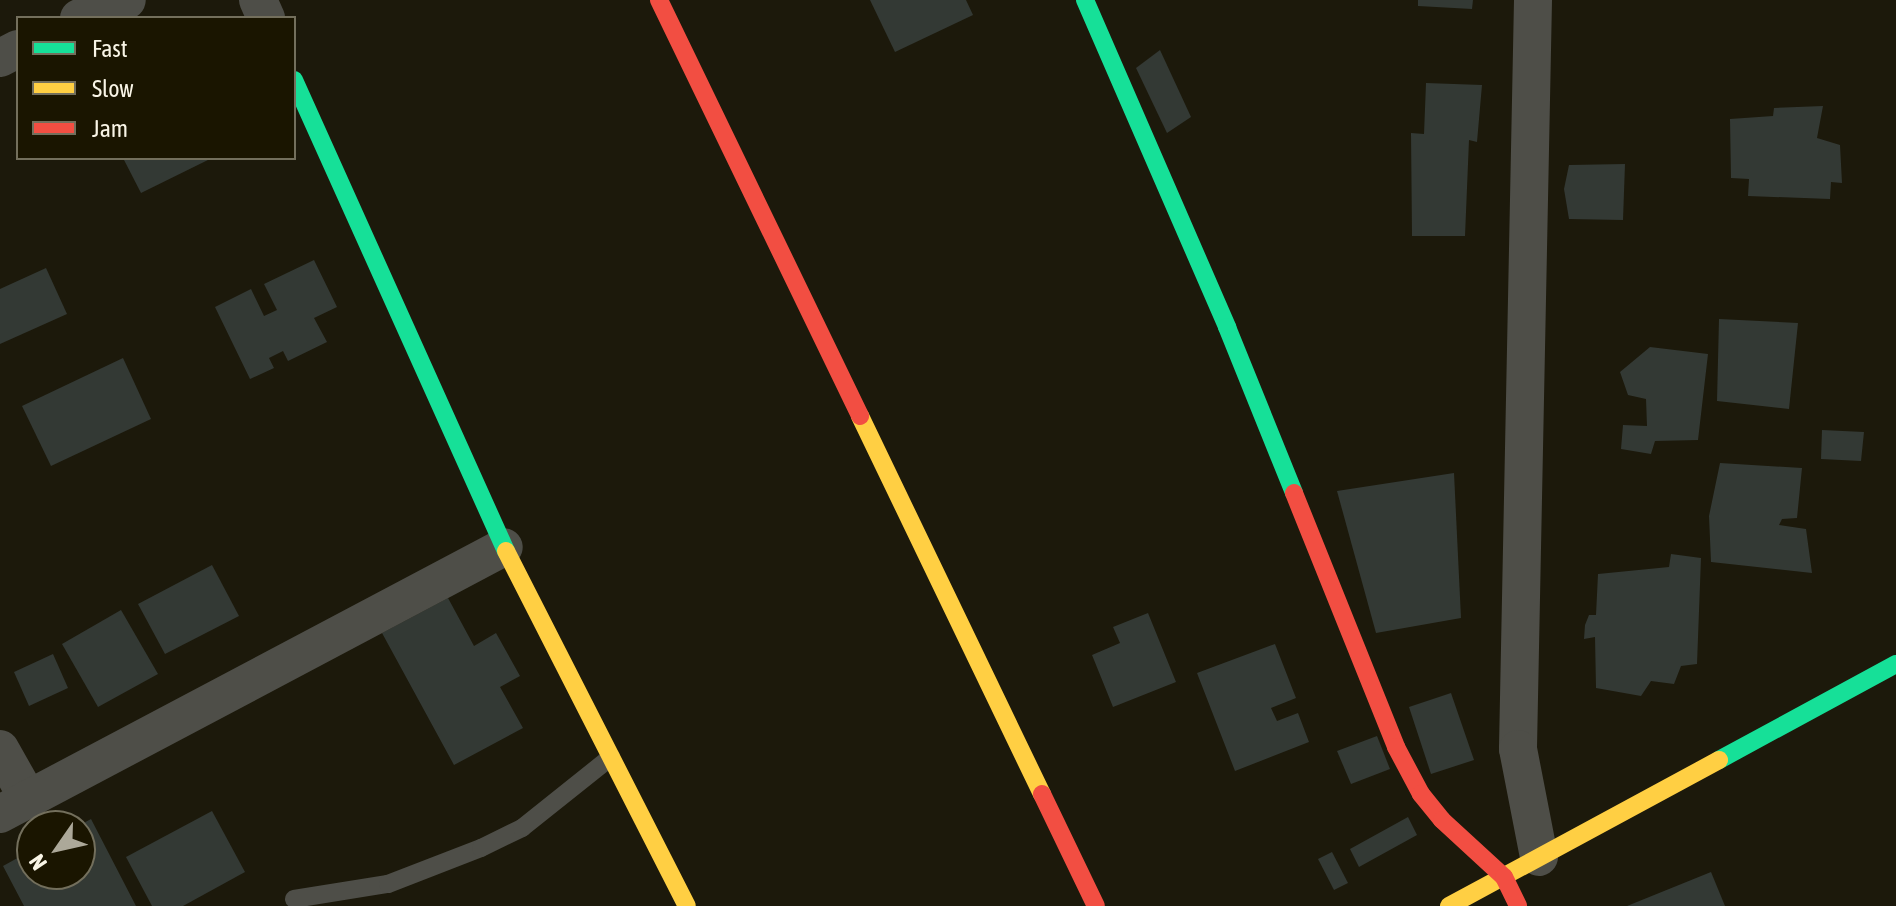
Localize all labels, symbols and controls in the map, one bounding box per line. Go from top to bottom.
legend [16,16,296,160]
text: Fast [92,35,128,62]
text: Slow [92,75,134,102]
text: Jam [92,115,128,142]
north arrow [16,810,96,890]
text: N [23,850,52,875]

